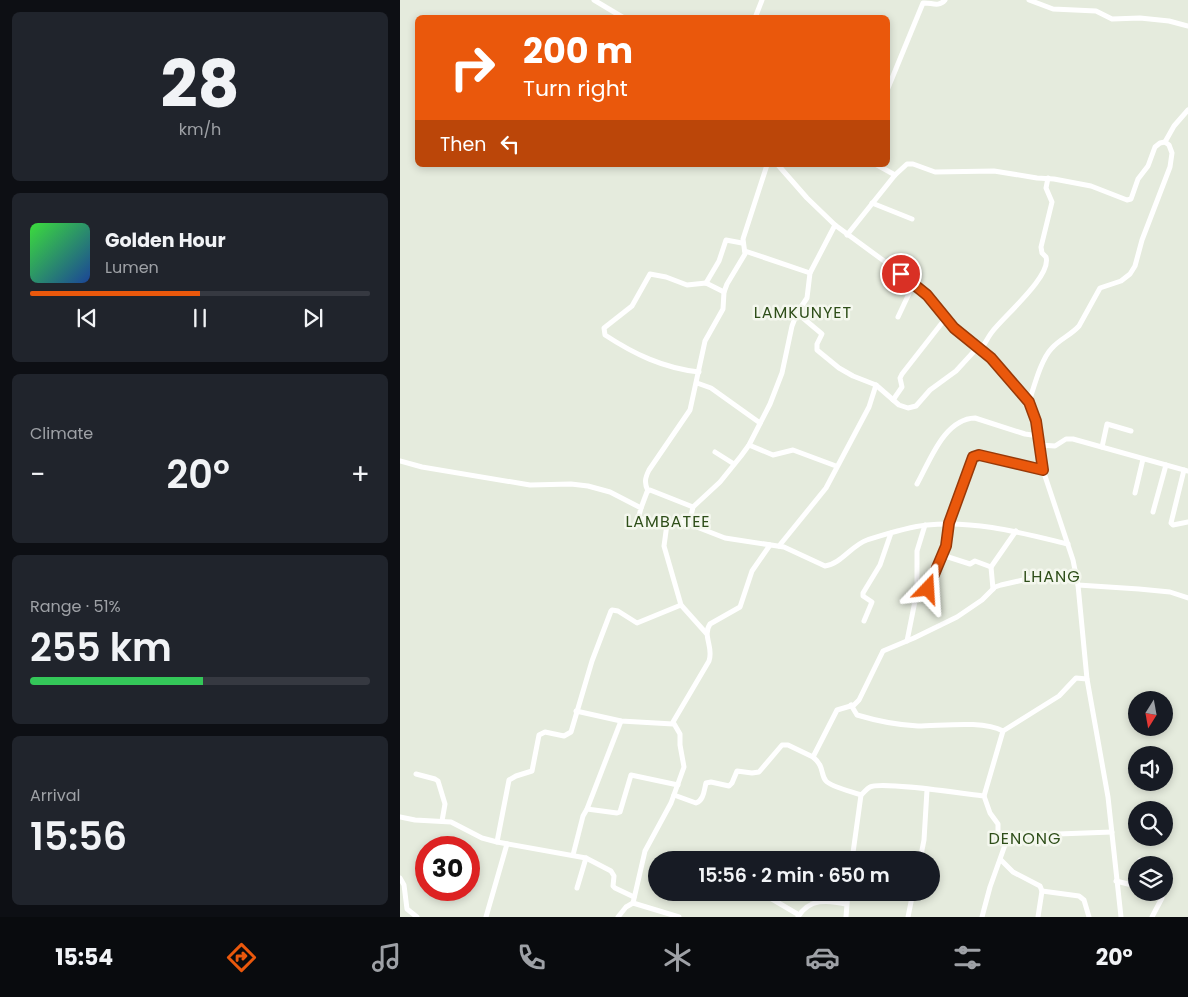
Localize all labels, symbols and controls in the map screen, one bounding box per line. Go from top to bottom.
text: 200 m [523,26,633,75]
icon: right [440,35,505,100]
text: 28 [160,39,240,130]
text: Turn right [523,73,628,104]
text: km/h [179,118,221,141]
icon: left [496,130,524,158]
text: Then [440,131,486,158]
text: Golden Hour [105,227,226,254]
pin [880,253,922,295]
text: Lumen [105,256,159,279]
icon: arrive [887,260,915,288]
district label: LAMKUNYET [754,301,852,324]
icon: previous [73,304,101,332]
icon: pause [186,304,214,332]
icon: next [299,304,327,332]
text: Climate [30,422,93,445]
text: 20° [167,448,230,501]
text: − [30,455,45,494]
text: + [351,455,370,494]
district label: LAMBATEE [625,510,711,533]
position arrow [901,562,953,614]
district label: LHANG [1023,565,1081,588]
text: Range · 51% [30,595,121,618]
text: 255 km [30,621,172,674]
north arrow [1128,691,1172,736]
map controls [1128,691,1173,901]
button: sound [1128,746,1173,791]
text: Arrival [30,784,80,807]
button: search [1128,801,1173,846]
text: 15:56 [30,810,127,863]
district label: DENONG [988,827,1062,850]
speed limit sign: 30 [415,836,480,901]
button: layers [1128,856,1173,901]
text: 15:56 · 2 min · 650 m [698,862,890,889]
icon: directions [224,940,259,975]
icon: music [369,940,404,975]
icon: phone [514,940,549,975]
icon: climate [660,940,695,975]
icon: car [805,940,840,975]
icon: filters [950,940,985,975]
text: 15:54 [55,942,113,973]
text: 20° [1096,942,1133,973]

